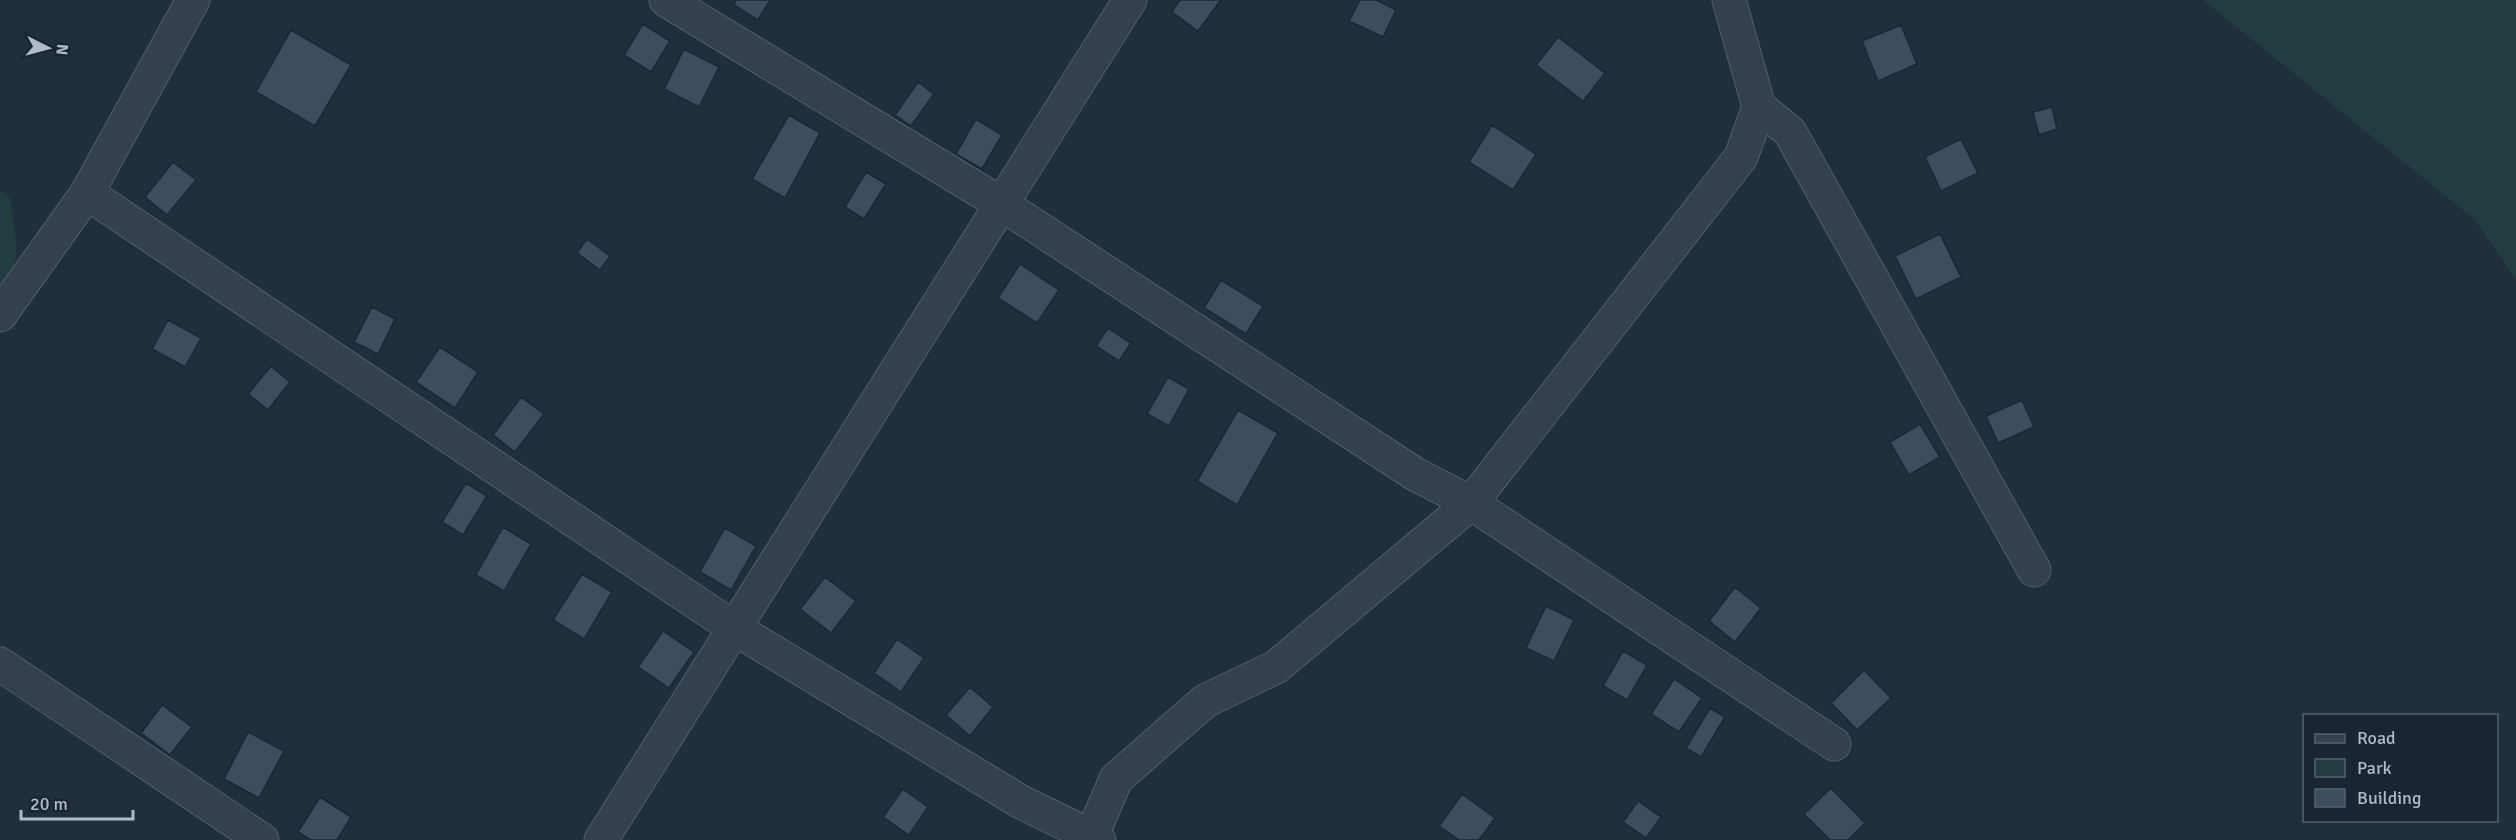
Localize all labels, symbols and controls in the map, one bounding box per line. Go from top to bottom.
north arrow [18,18,78,78]
text: N [51,43,72,56]
legend [2303,714,2498,822]
text: Road [2357,727,2396,749]
text: Park [2357,757,2392,779]
scale bar [21,783,134,821]
text: Building [2357,787,2421,809]
text: 20 m [30,793,68,815]

